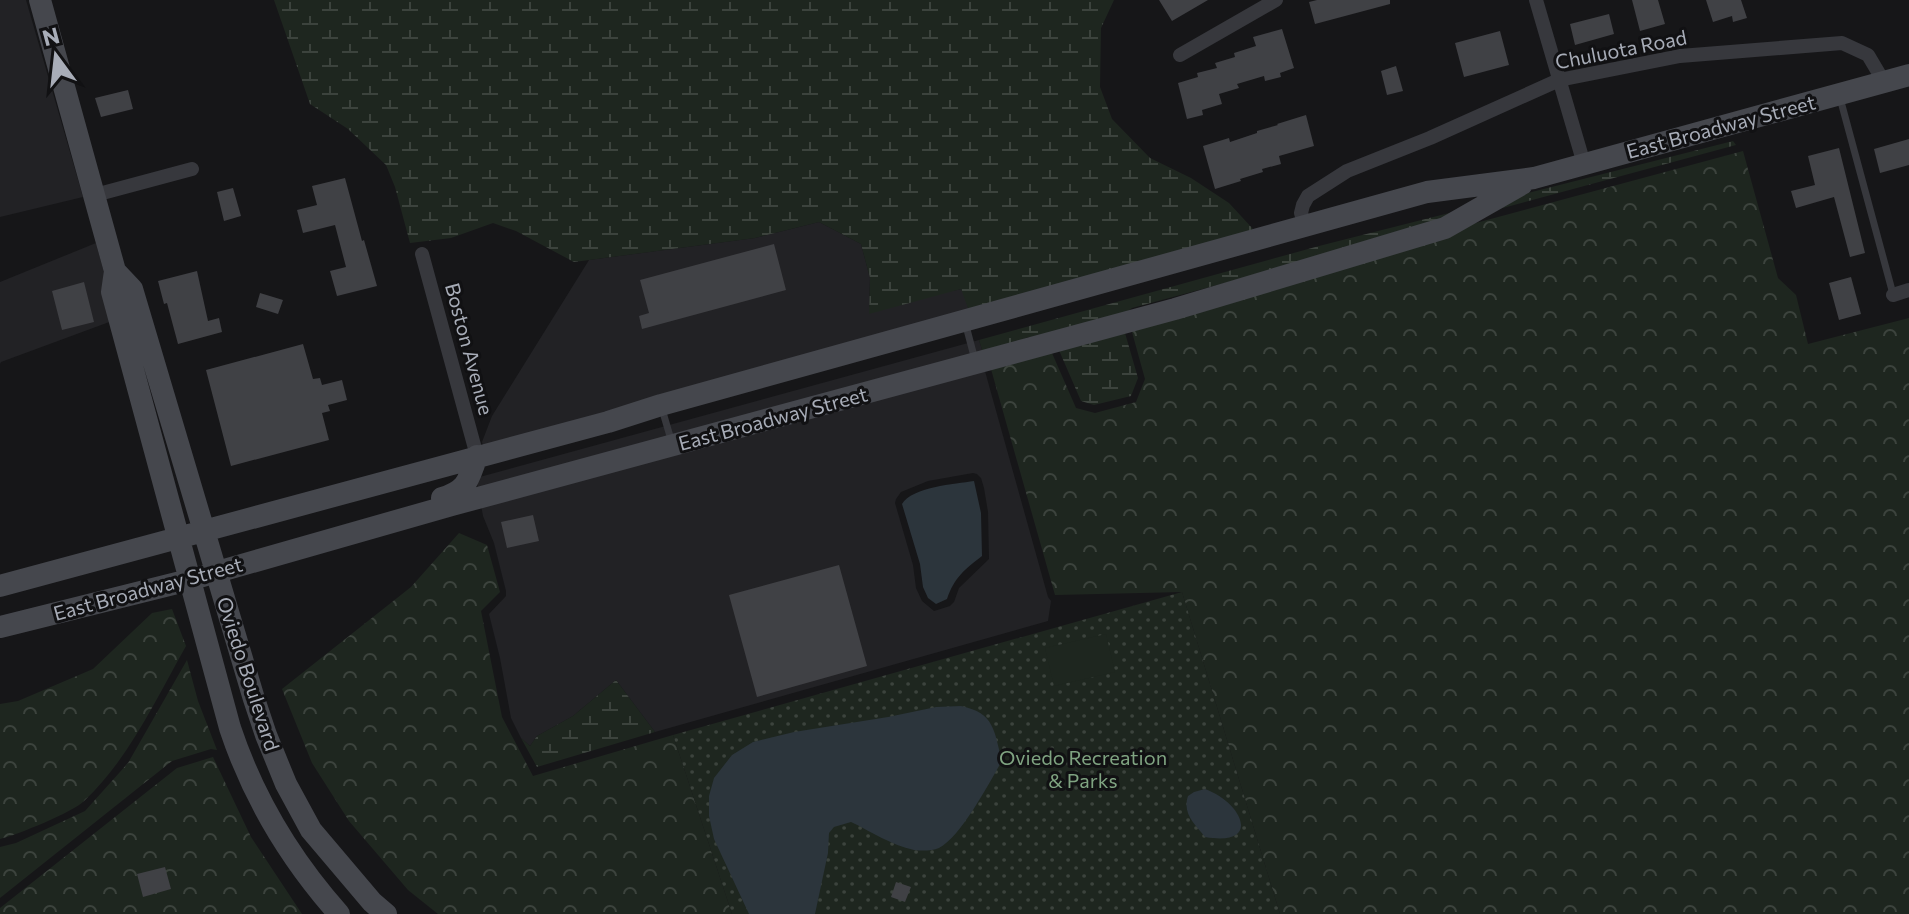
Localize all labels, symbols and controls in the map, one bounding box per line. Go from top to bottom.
north arrow [16,16,96,96]
text: N [39,21,62,51]
street label: Chuluota Road [1553,24,1689,74]
street label: East Broadway Street [1624,89,1818,163]
street label: Boston Avenue [441,280,499,417]
street label: East Broadway Street [676,381,870,455]
street label: East Broadway Street [51,551,245,625]
street label: Oviedo Boulevard [213,594,285,754]
park label: Oviedo Recreation & Parks [999,745,1167,792]

